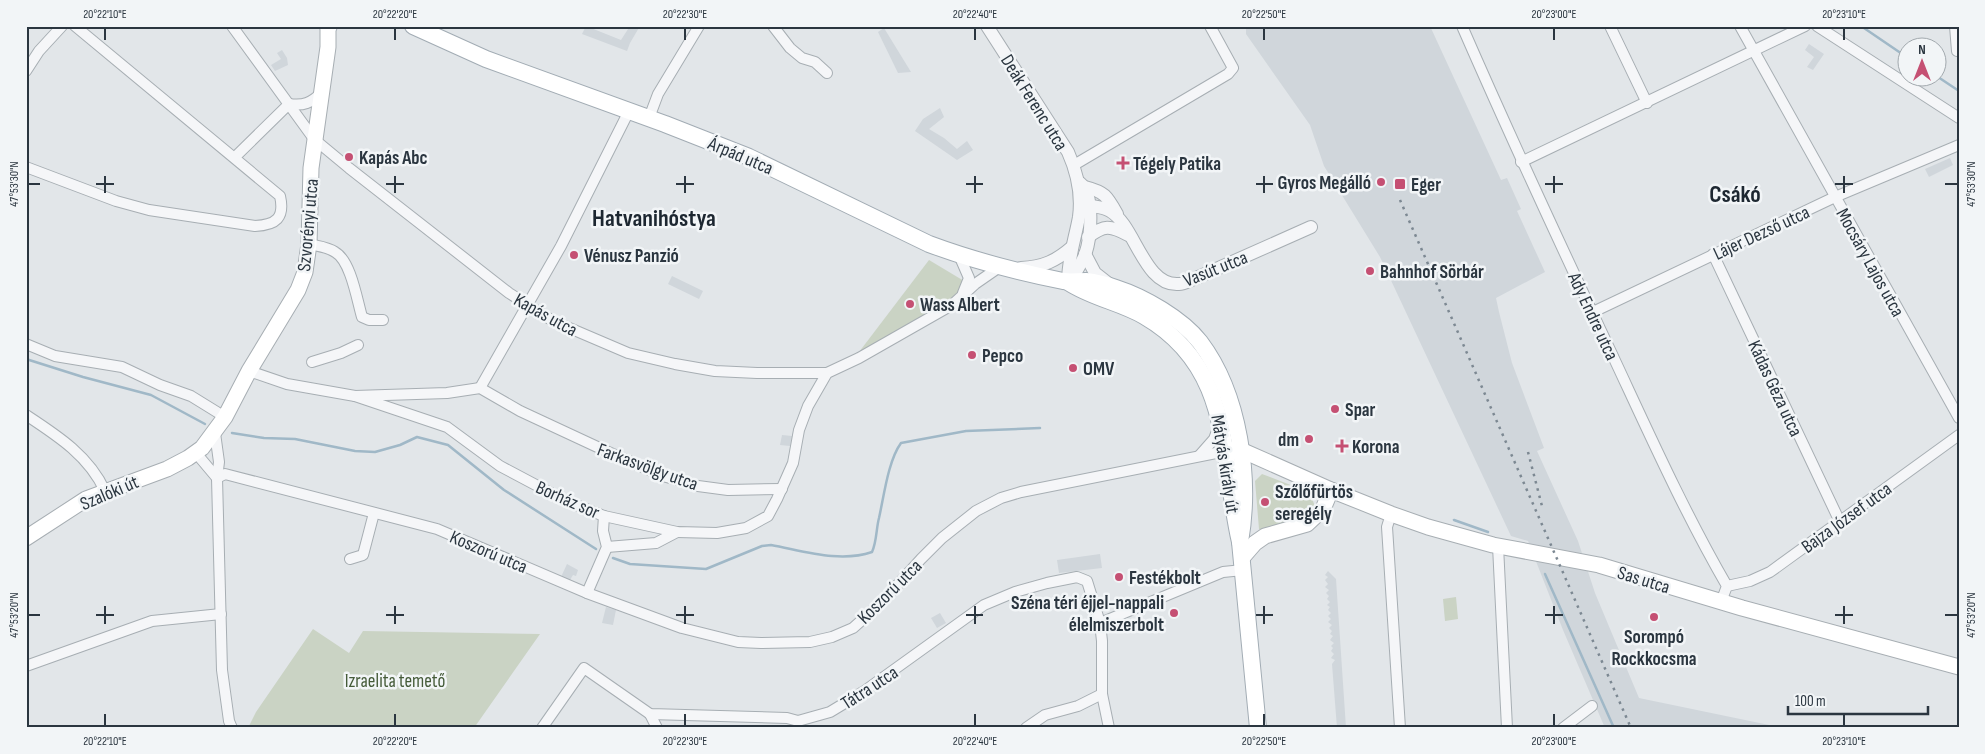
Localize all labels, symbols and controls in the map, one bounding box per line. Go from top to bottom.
text: 20°22'10"E [83,7,127,22]
text: 20°22'20"E [373,7,417,22]
text: 20°22'30"E [663,7,707,22]
text: 20°22'40"E [953,7,997,22]
text: 20°22'50"E [1242,7,1286,22]
text: 20°23'00"E [1532,7,1576,22]
text: 20°23'10"E [1822,7,1866,22]
north arrow [1898,38,1948,88]
text: N [1918,41,1926,58]
street label: Deák Ferenc utca [995,51,1072,155]
street label: Árpád utca [704,132,776,180]
place label: Kapás Abc [359,147,428,170]
marker: Kapás Abc [343,151,355,163]
place label: Tégely Patika [1133,153,1221,176]
marker: Tégely Patika [1117,157,1129,169]
text: 47°53'30"N [7,161,22,207]
text: 47°53'30"N [1964,161,1979,207]
place label: Gyros Megálló [1277,172,1371,195]
place label: Eger [1411,174,1441,197]
marker: Gyros Megálló [1375,176,1387,188]
marker: Eger [1393,177,1407,191]
street label: Szvorényi utca [293,178,324,273]
district label: Csákó [1709,180,1761,209]
street label: Lájer Dezső utca [1710,201,1813,266]
district label: Hatvanihóstya [592,204,716,233]
street label: Mocsáry Lajos utca [1830,204,1909,321]
place label: Vénusz Panzió [584,245,679,268]
street label: Vasút utca [1180,246,1251,293]
marker: Vénusz Panzió [568,249,580,261]
place label: Bahnhof Sörbár [1380,261,1484,284]
marker: Bahnhof Sörbár [1364,265,1376,277]
street label: Ady Endre utca [1562,268,1623,364]
street label: Kapás utca [509,289,581,342]
place label: Wass Albert [920,294,1000,317]
marker: Wass Albert [904,298,916,310]
street label: Kádas Géza utca [1742,337,1807,440]
place label: Pepco [982,345,1023,368]
marker: Pepco [966,349,978,361]
place label: OMV [1083,358,1115,381]
marker: OMV [1067,362,1079,374]
place label: Spar [1345,399,1376,422]
marker: Spar [1329,403,1341,415]
street label: Mátyás király út [1205,413,1244,515]
place label: dm [1278,429,1299,452]
marker: dm [1303,433,1315,445]
place label: Korona [1352,436,1399,459]
street label: Farkasvölgy utca [594,439,701,496]
marker: Korona [1336,440,1348,452]
street label: Szalóki út [77,471,142,516]
street label: Borház sor [532,476,603,525]
street label: Bajza József utca [1797,478,1897,559]
place label: Szőlőfürtös seregély [1275,481,1353,526]
marker: Szőlőfürtös seregély [1259,496,1271,508]
street label: Koszorú utca [446,526,531,579]
street label: Koszorú utca [853,555,927,629]
street label: Sas utca [1615,562,1673,599]
place label: Festékbolt [1129,567,1201,590]
marker: Festékbolt [1113,571,1125,583]
text: 47°53'20"N [7,592,22,638]
place label: Széna téri éjjel-nappali élelmiszerbolt [1011,592,1164,637]
text: 47°53'20"N [1964,592,1979,638]
marker: Széna téri éjjel-nappali élelmiszerbolt [1168,607,1180,619]
marker: Sorompó Rockkocsma [1648,611,1660,623]
place label: Sorompó Rockkocsma [1611,626,1697,671]
street label: Tátra utca [837,661,903,715]
park label: Izraelita temető [345,670,445,693]
scale bar [1788,684,1928,716]
text: 100 m [1795,692,1826,711]
text: 20°22'10"E [83,734,127,749]
text: 20°22'20"E [373,734,417,749]
text: 20°22'30"E [663,734,707,749]
text: 20°22'40"E [953,734,997,749]
text: 20°22'50"E [1242,734,1286,749]
text: 20°23'00"E [1532,734,1576,749]
text: 20°23'10"E [1822,734,1866,749]

